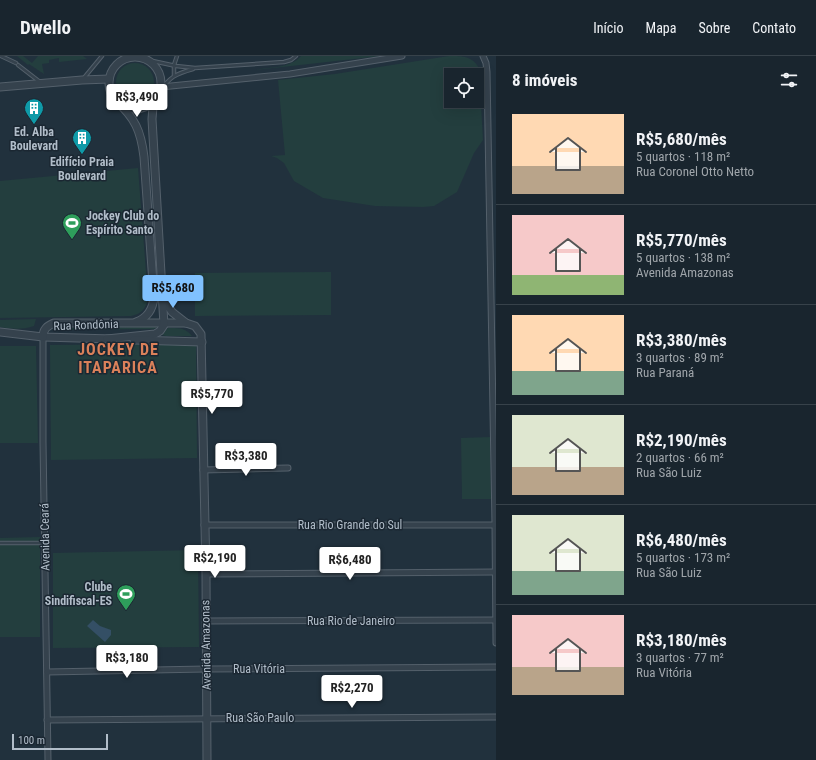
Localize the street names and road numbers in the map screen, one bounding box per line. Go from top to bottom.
street label: Rua Rondônia [53,317,119,333]
street label: Avenida Ceará [37,503,53,571]
street label: Rua Rio Grande do Sul [298,518,402,532]
street label: Avenida Amazonas [198,600,214,690]
street label: Rua Rio de Janeiro [307,614,395,628]
street label: Rua Vitória [233,662,285,676]
street label: Rua São Paulo [226,711,294,725]

